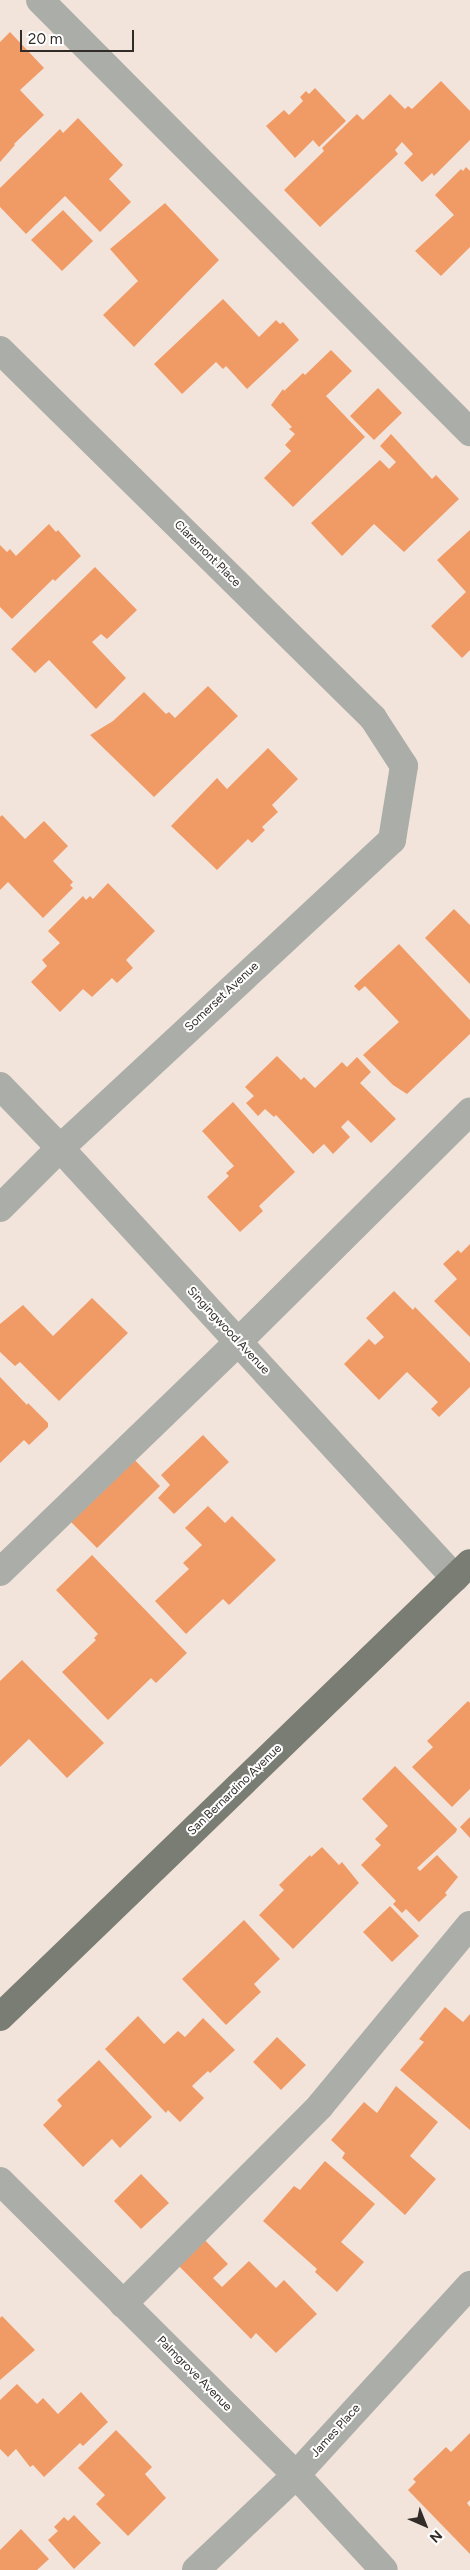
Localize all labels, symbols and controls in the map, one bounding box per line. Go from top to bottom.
scale bar [22,20,136,52]
text: 20 m [28,30,62,48]
street label: Claremont Place [171,518,243,590]
street label: Somerset Avenue [182,959,262,1035]
street label: Singingwood Avenue [184,1284,272,1378]
street label: San Bernardino Avenue [185,1741,285,1839]
street label: Palmgrove Avenue [154,2334,234,2414]
street label: James Place [308,2402,364,2460]
north arrow [400,2500,450,2550]
text: N [426,2526,446,2546]

